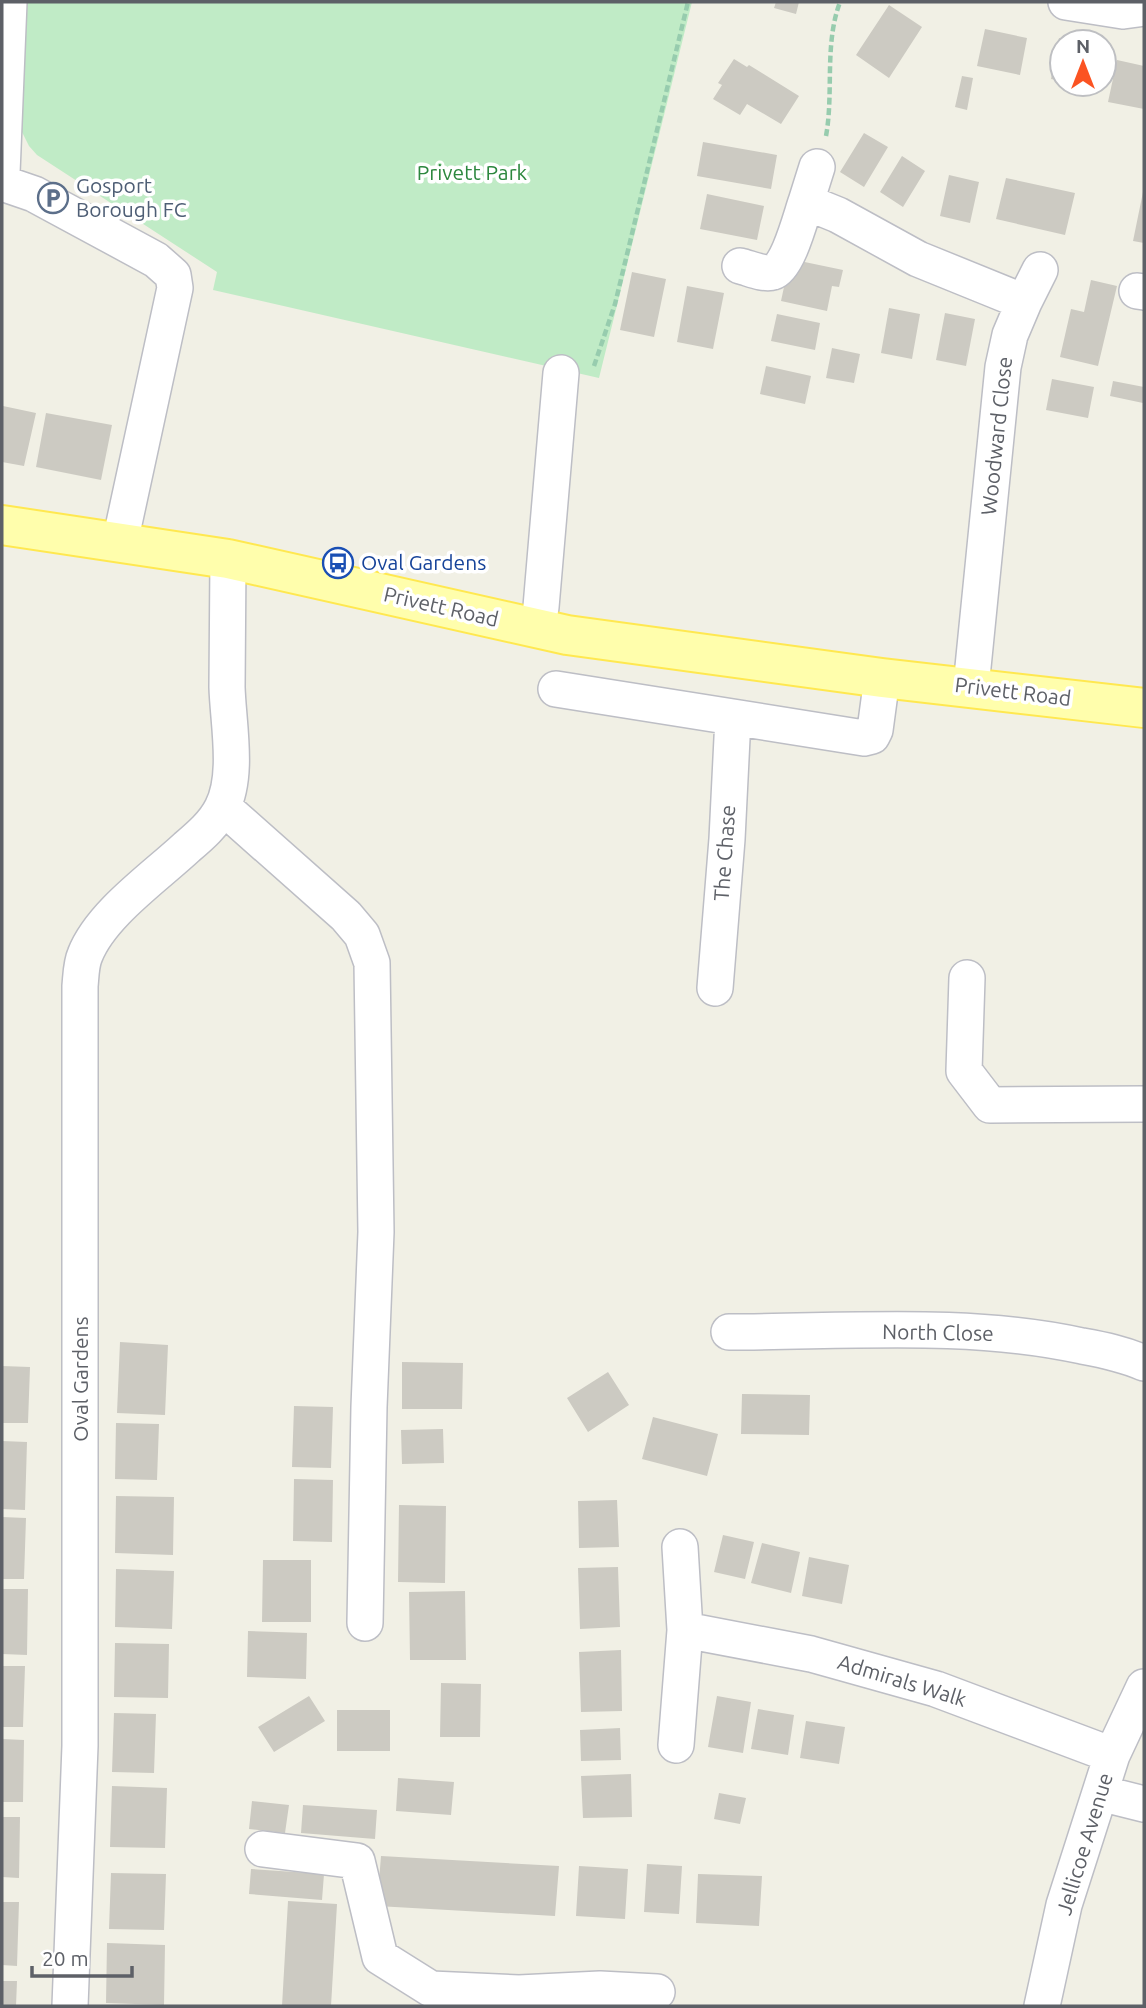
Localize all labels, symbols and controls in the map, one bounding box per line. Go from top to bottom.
north arrow [1048,28,1118,98]
text: N [1076,35,1090,57]
park label: Privett Park [417,160,528,184]
place label: Gosport Borough FC [76,173,187,221]
parking icon: Gosport Borough FC [36,181,70,215]
street label: Woodward Close [976,355,1016,516]
bus stop icon: Oval Gardens [321,546,355,580]
place label: Oval Gardens [361,550,486,574]
street label: Privett Road [381,581,501,631]
street label: Privett Road [954,672,1073,710]
street label: The Chase [709,804,739,902]
street label: Oval Gardens [68,1316,92,1442]
street label: North Close [882,1319,994,1345]
street label: Admirals Walk [835,1649,970,1711]
street label: Jellicoe Avenue [1051,1770,1117,1918]
scale bar [32,1934,131,1978]
text: 20 m [42,1946,89,1970]

